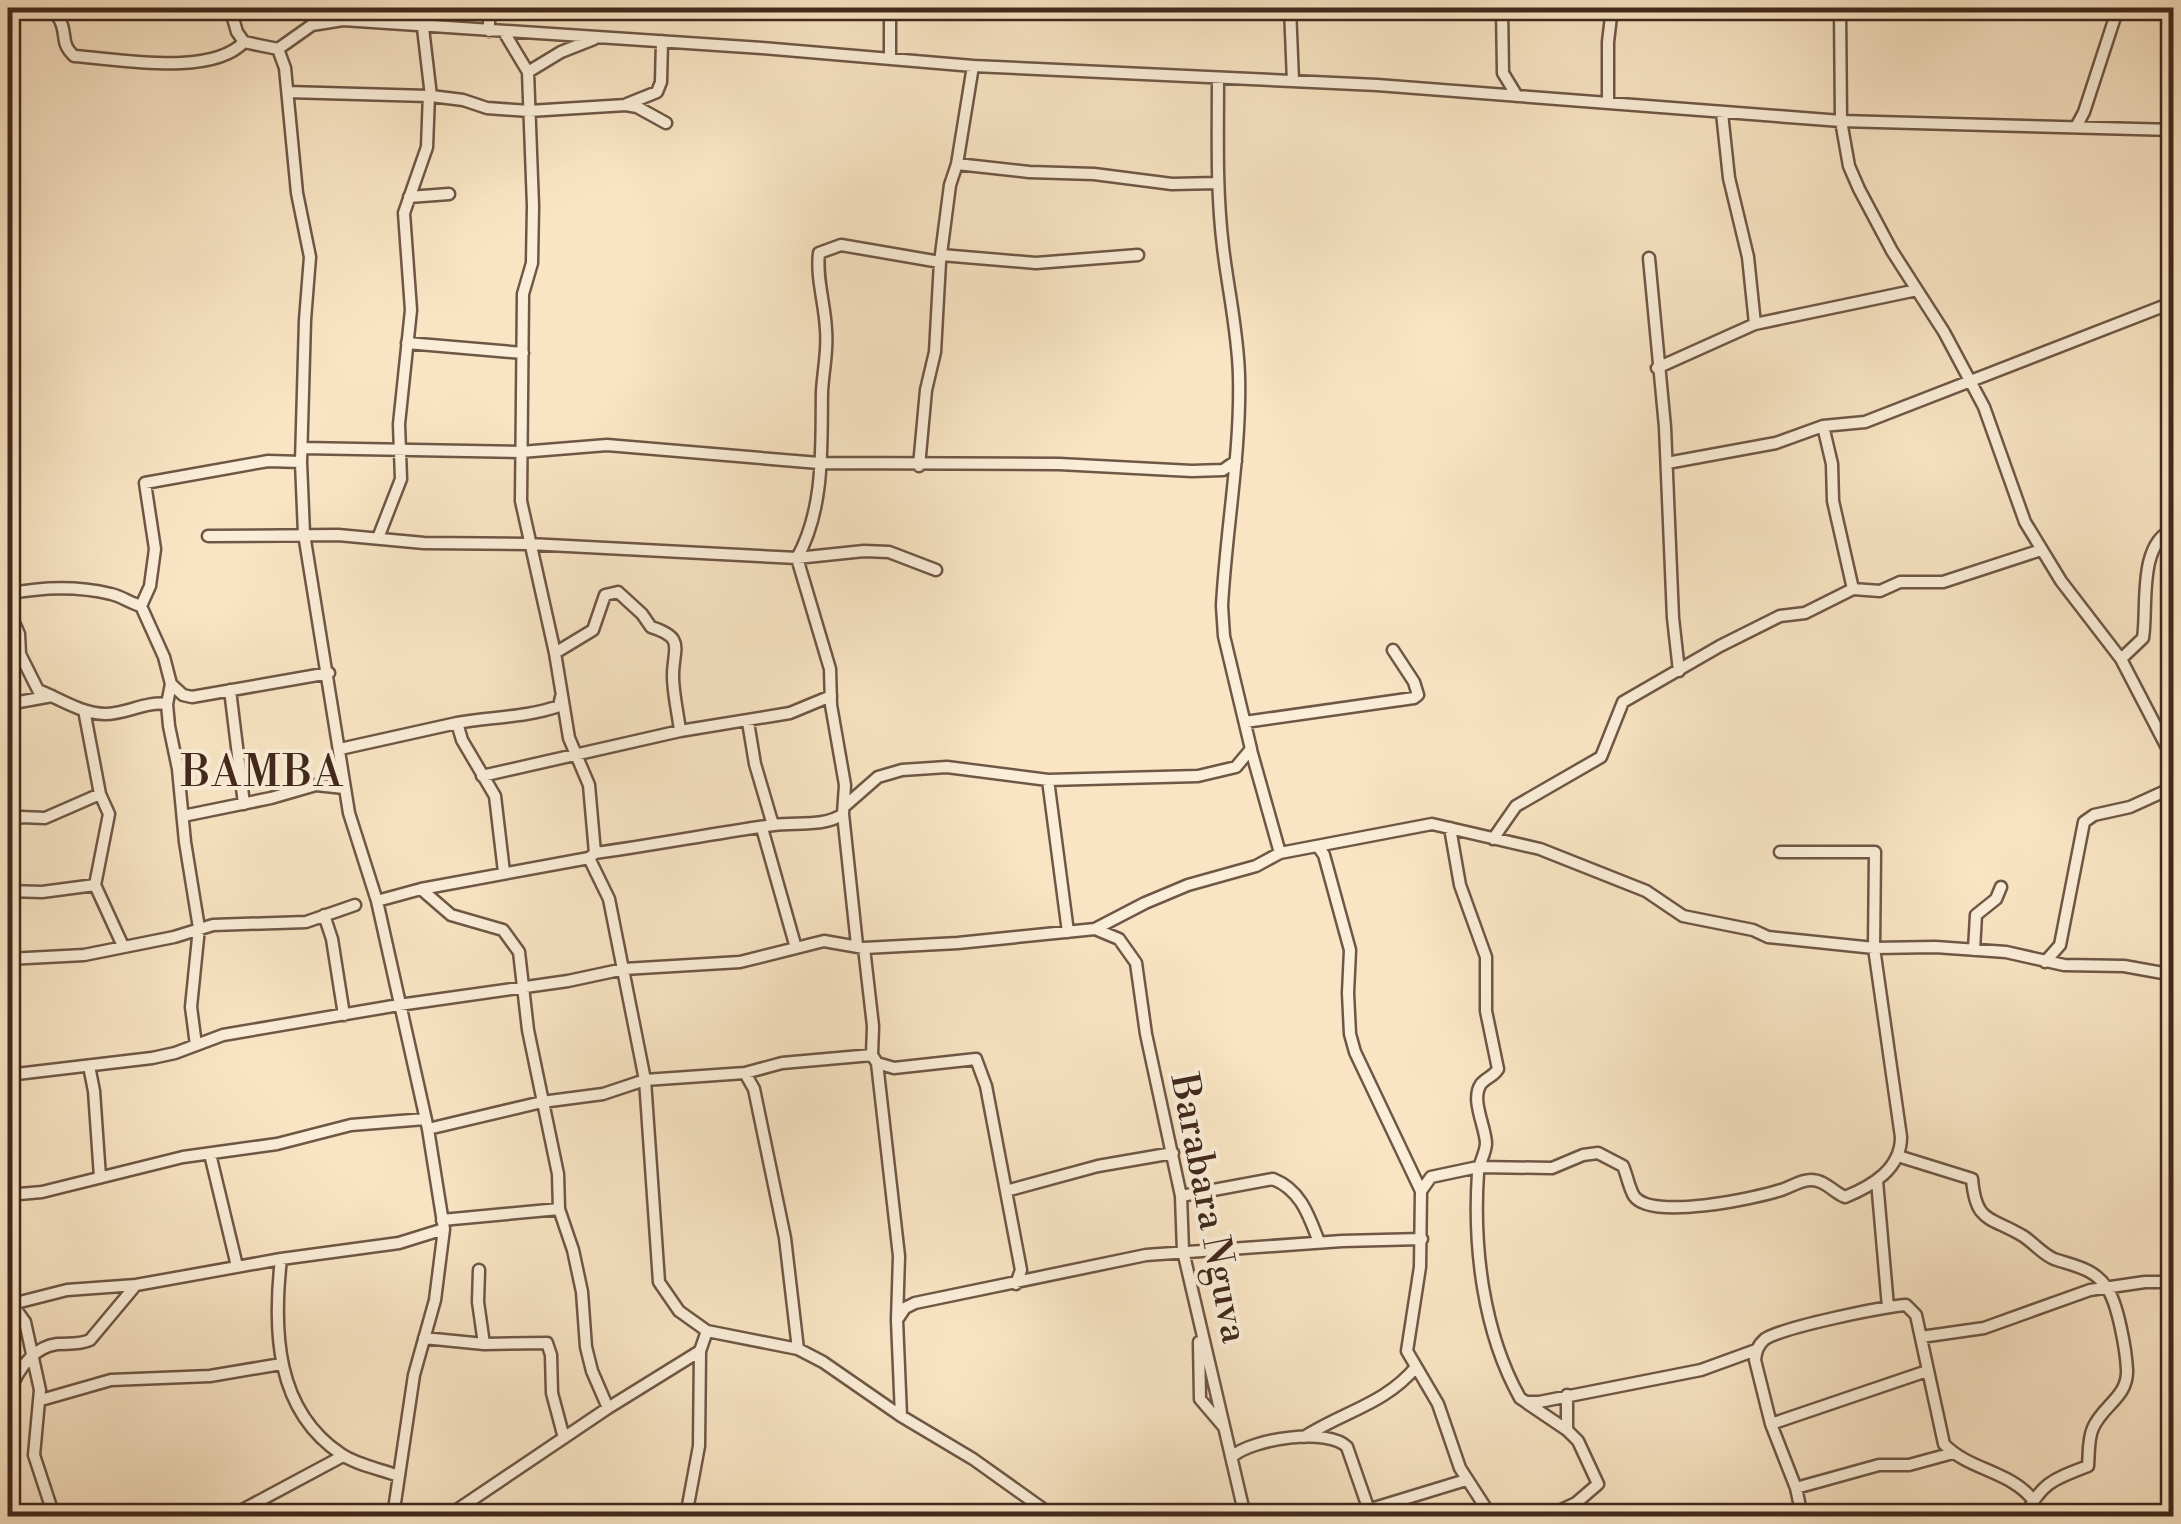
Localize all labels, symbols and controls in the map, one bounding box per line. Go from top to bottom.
district label: BAMBA [180,747,345,800]
street label: Barabara Nguva [1159,1069,1258,1348]

